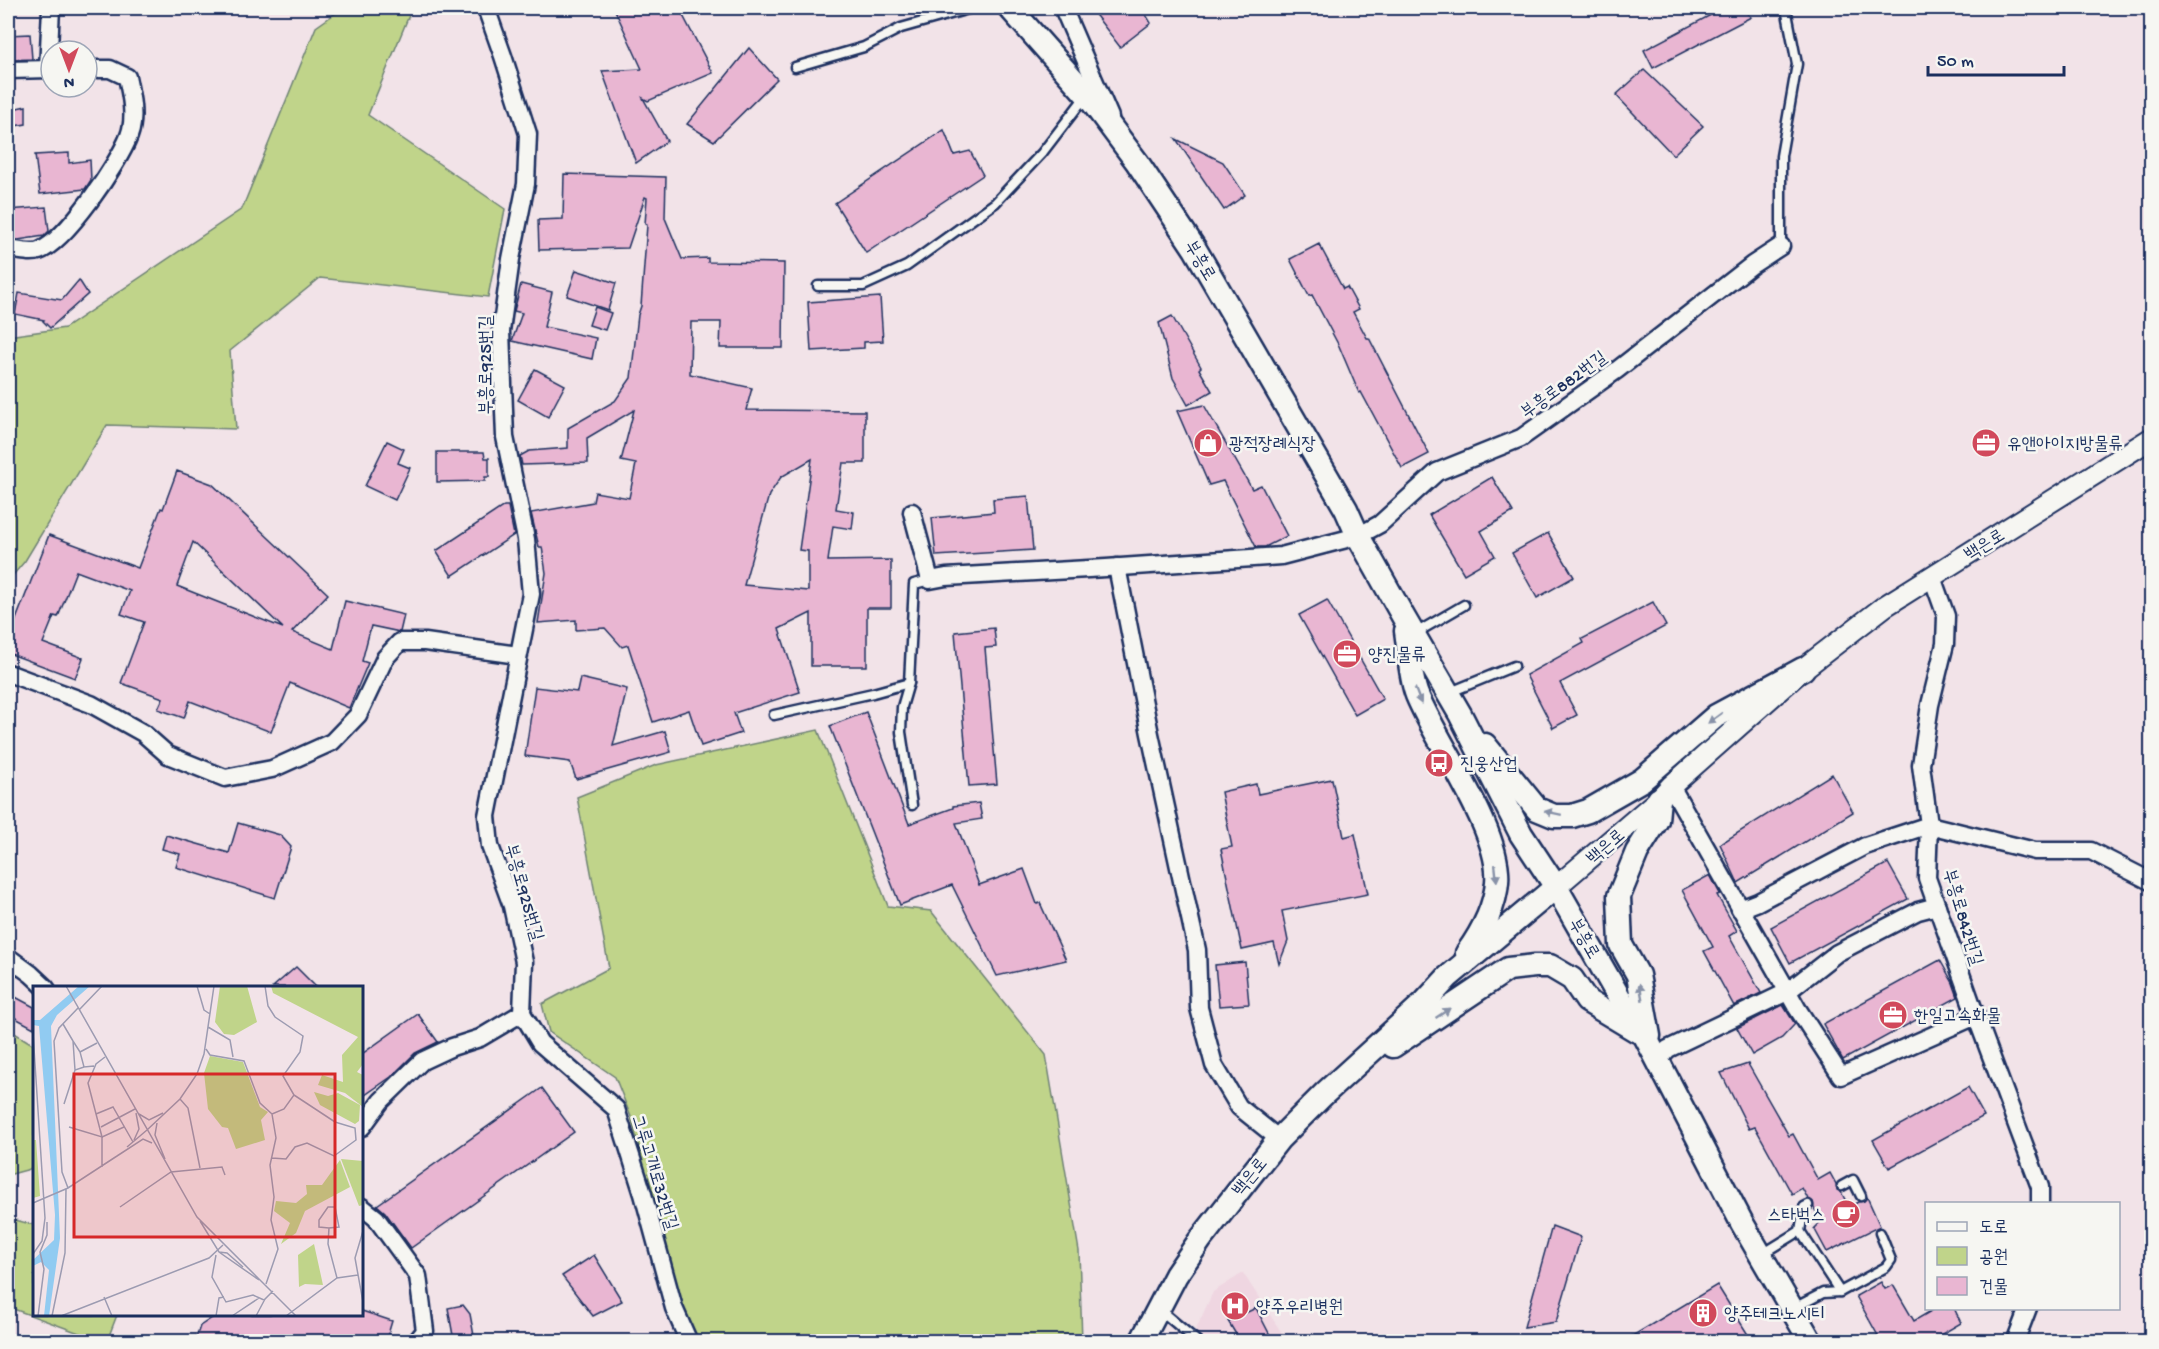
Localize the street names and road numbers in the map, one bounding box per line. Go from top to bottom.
street label: 부흥로 [1179,237,1220,285]
street label: 부흥로925번길 [476,315,498,415]
street label: 부흥로882번길 [1517,347,1612,424]
street label: 백은로 [1961,526,2009,567]
street label: 백은로 [1583,826,1630,870]
street label: 부흥로925번길 [499,842,548,944]
street label: 부흥로842번길 [1937,867,1987,969]
street label: 부흥로 [1563,915,1604,963]
street label: 그루고개로32번길 [626,1112,681,1233]
street label: 백은로 [1229,1154,1273,1201]

